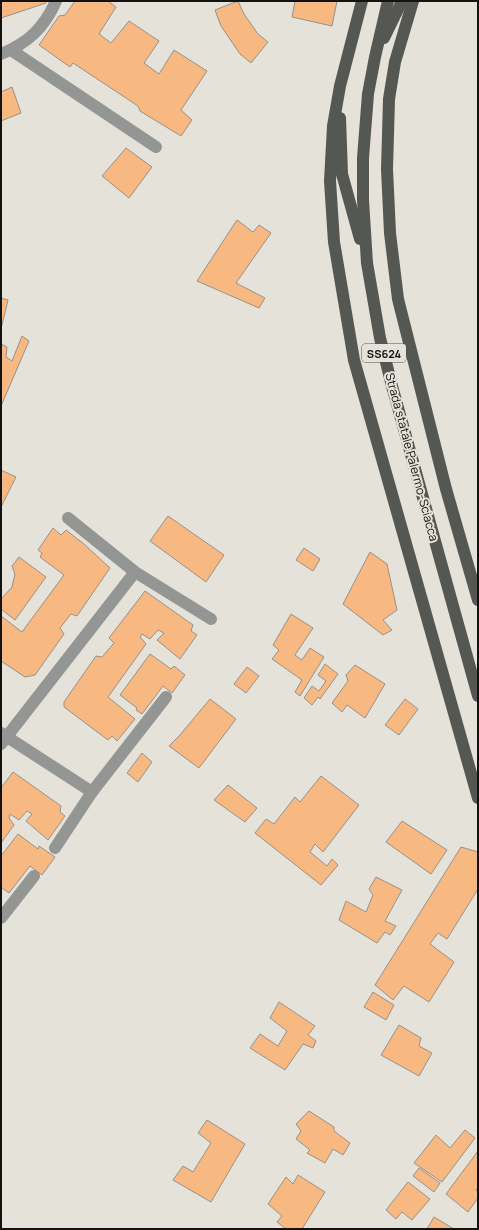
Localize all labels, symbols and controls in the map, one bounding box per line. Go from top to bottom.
road number: SS624 [362,344,406,362]
street label: Strada statale Palermo-Sciacca [381,371,443,543]

